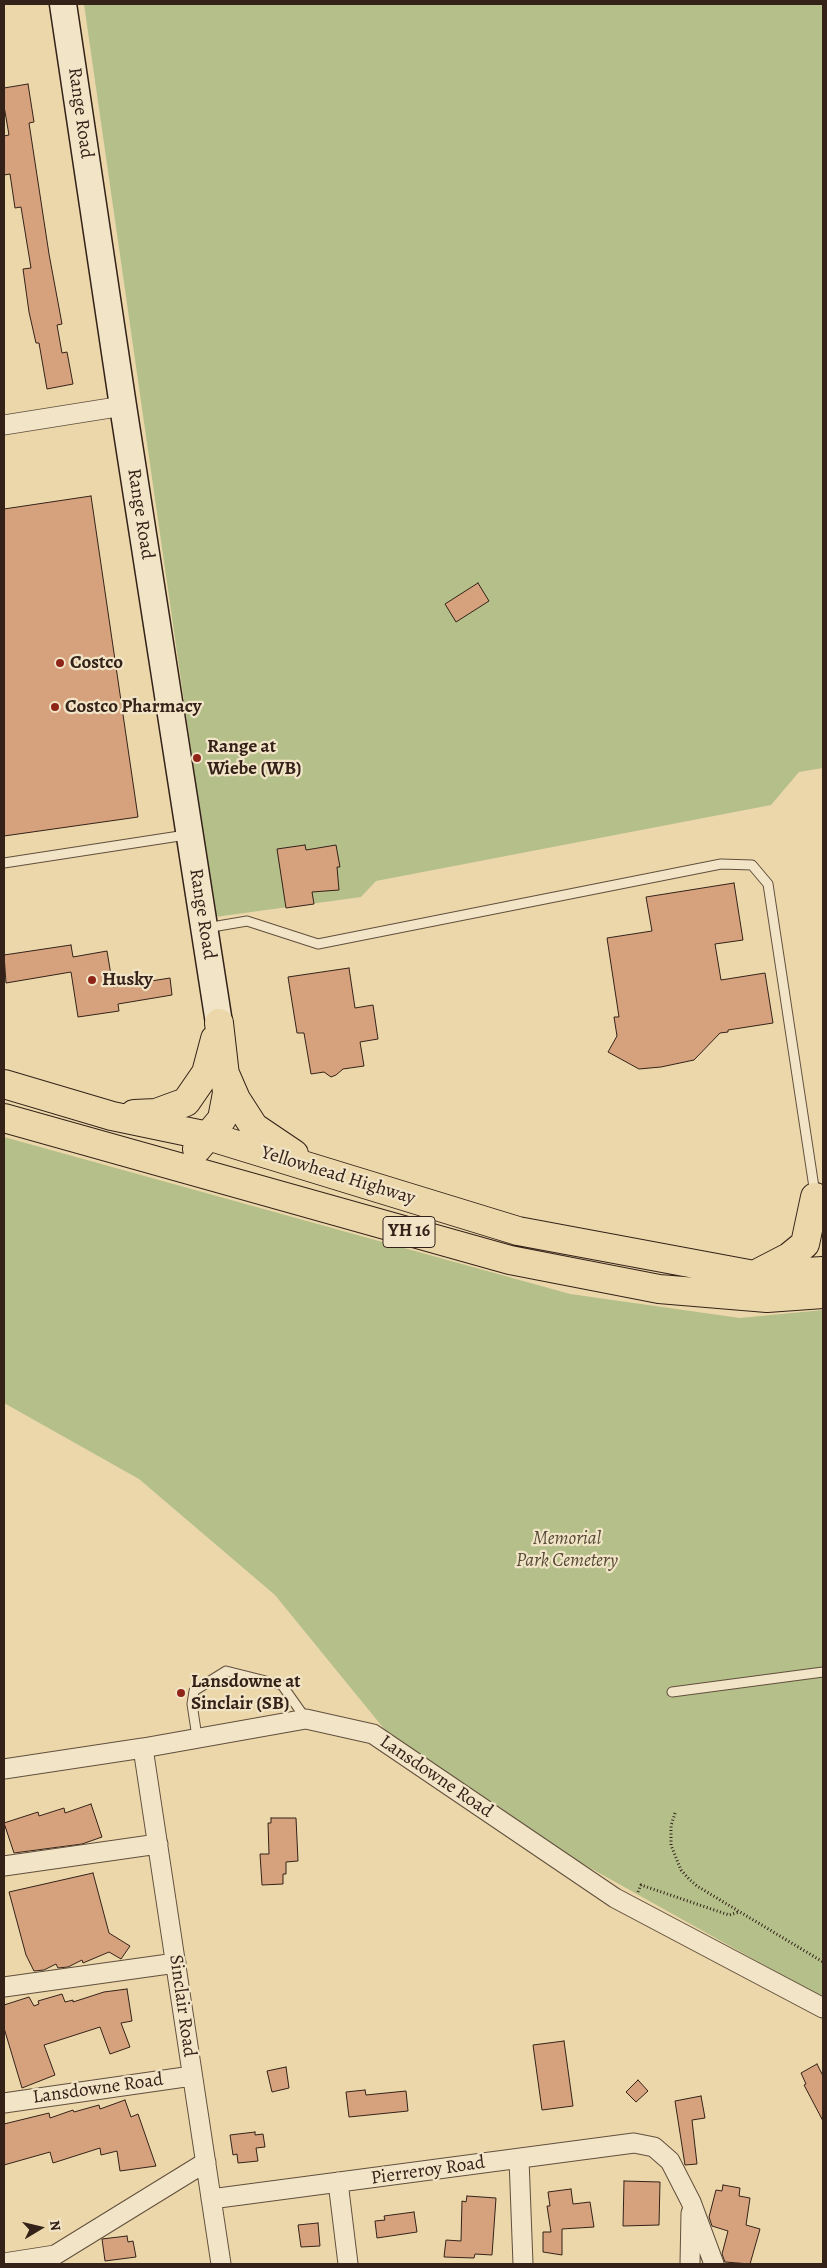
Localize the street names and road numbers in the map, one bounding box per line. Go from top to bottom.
street label: Range Road [62,66,98,160]
street label: Range Road [122,467,158,561]
street label: Range Road [184,867,220,961]
street label: Yellowhead Highway [258,1142,418,1210]
road number: YH 16 [383,1216,435,1248]
street label: Lansdowne Road [375,1731,497,1823]
street label: Sinclair Road [164,1953,200,2059]
street label: Lansdowne Road [31,2069,165,2109]
street label: Pierreroy Road [369,2152,487,2190]

